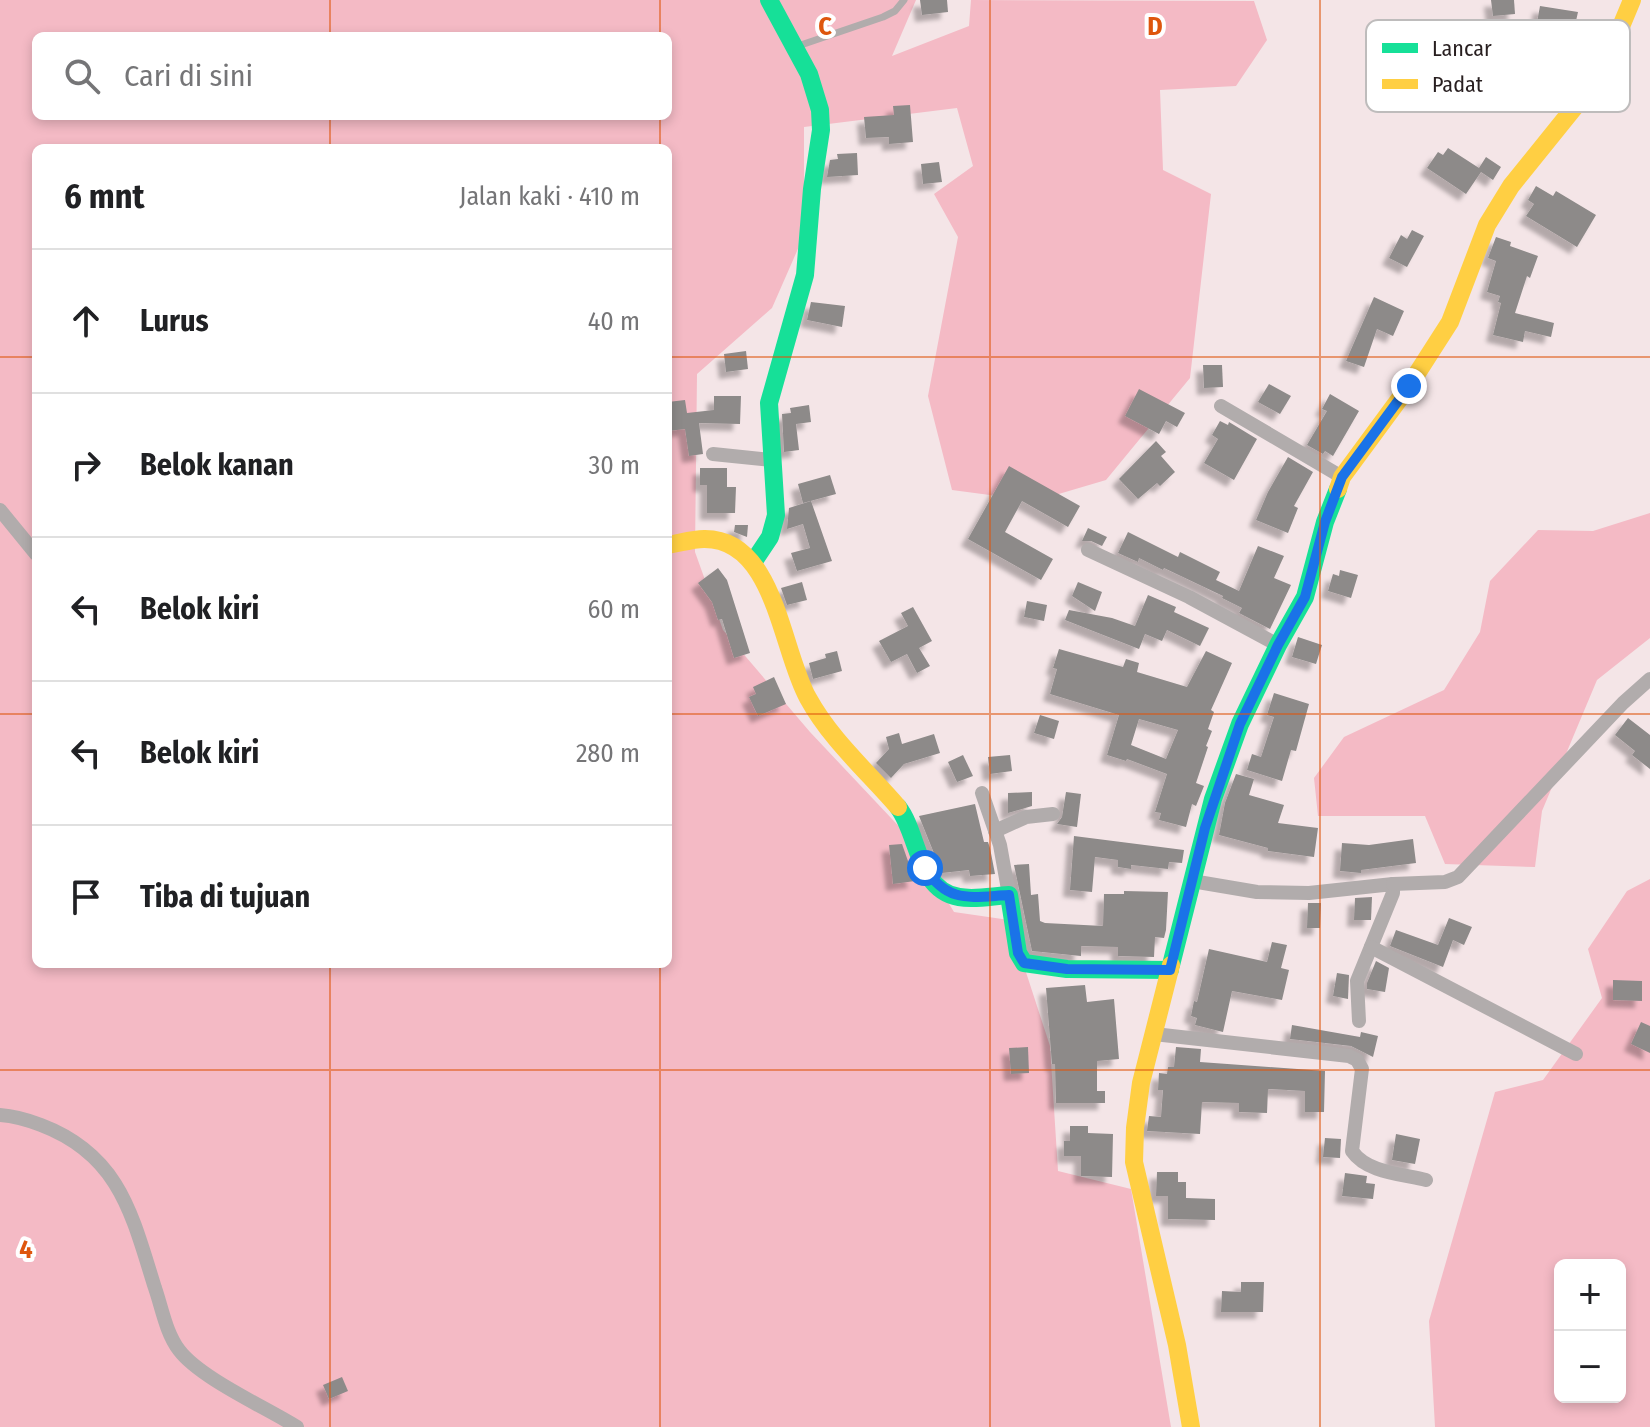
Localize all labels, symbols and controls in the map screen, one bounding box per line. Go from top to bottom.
text: C [818,11,832,42]
text: D [1147,11,1163,42]
legend [1366,20,1630,112]
search box [32,32,672,120]
text: Lancar [1432,35,1492,62]
icon: search [60,54,104,98]
text: Cari di sini [124,58,253,94]
text: Padat [1432,71,1484,98]
text: 6 mnt [64,176,145,217]
text: Jalan kaki · 410 m [459,181,640,212]
icon: ahead [64,299,108,343]
text: Lurus [140,303,209,339]
text: 40 m [588,306,640,337]
route end [1391,368,1427,404]
icon: right [64,443,108,487]
text: Belok kanan [140,447,294,483]
text: 30 m [589,450,640,481]
icon: left [64,587,108,631]
text: Belok kiri [140,591,259,627]
text: 60 m [587,594,640,625]
icon: left [64,731,108,775]
text: Belok kiri [140,735,259,771]
text: 280 m [576,738,640,769]
route start [907,850,943,886]
icon: arrive [64,875,108,919]
text: Tiba di tujuan [140,879,310,915]
text: 4 [19,1234,33,1265]
map controls [1554,1259,1626,1403]
button: + [1554,1259,1626,1331]
button: − [1554,1331,1626,1403]

